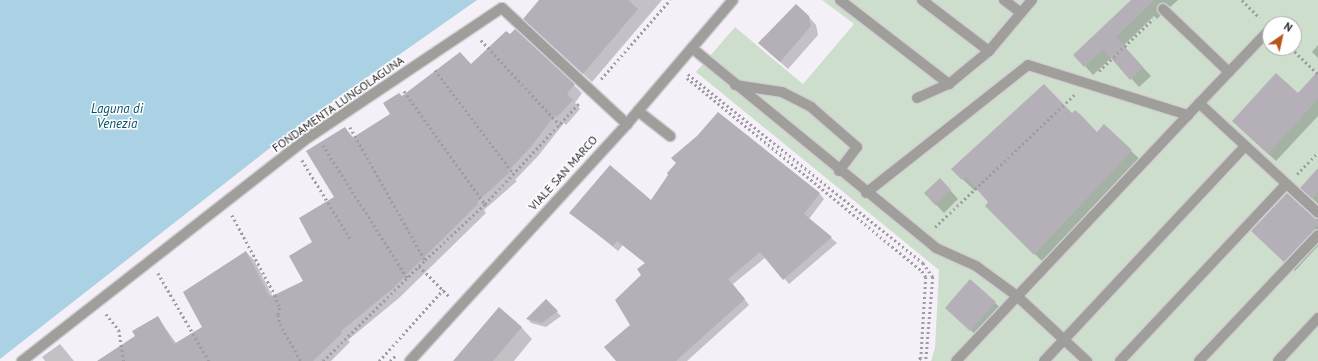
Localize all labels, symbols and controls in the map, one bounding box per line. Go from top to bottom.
north arrow [1262,16,1302,56]
text: N [1281,19,1295,35]
street label: FONDAMENTA LUNGOLAGUNA [269,53,407,155]
water label: Laguna di Venezia [91,102,143,133]
street label: VIALE SAN MARCO [526,133,600,213]

